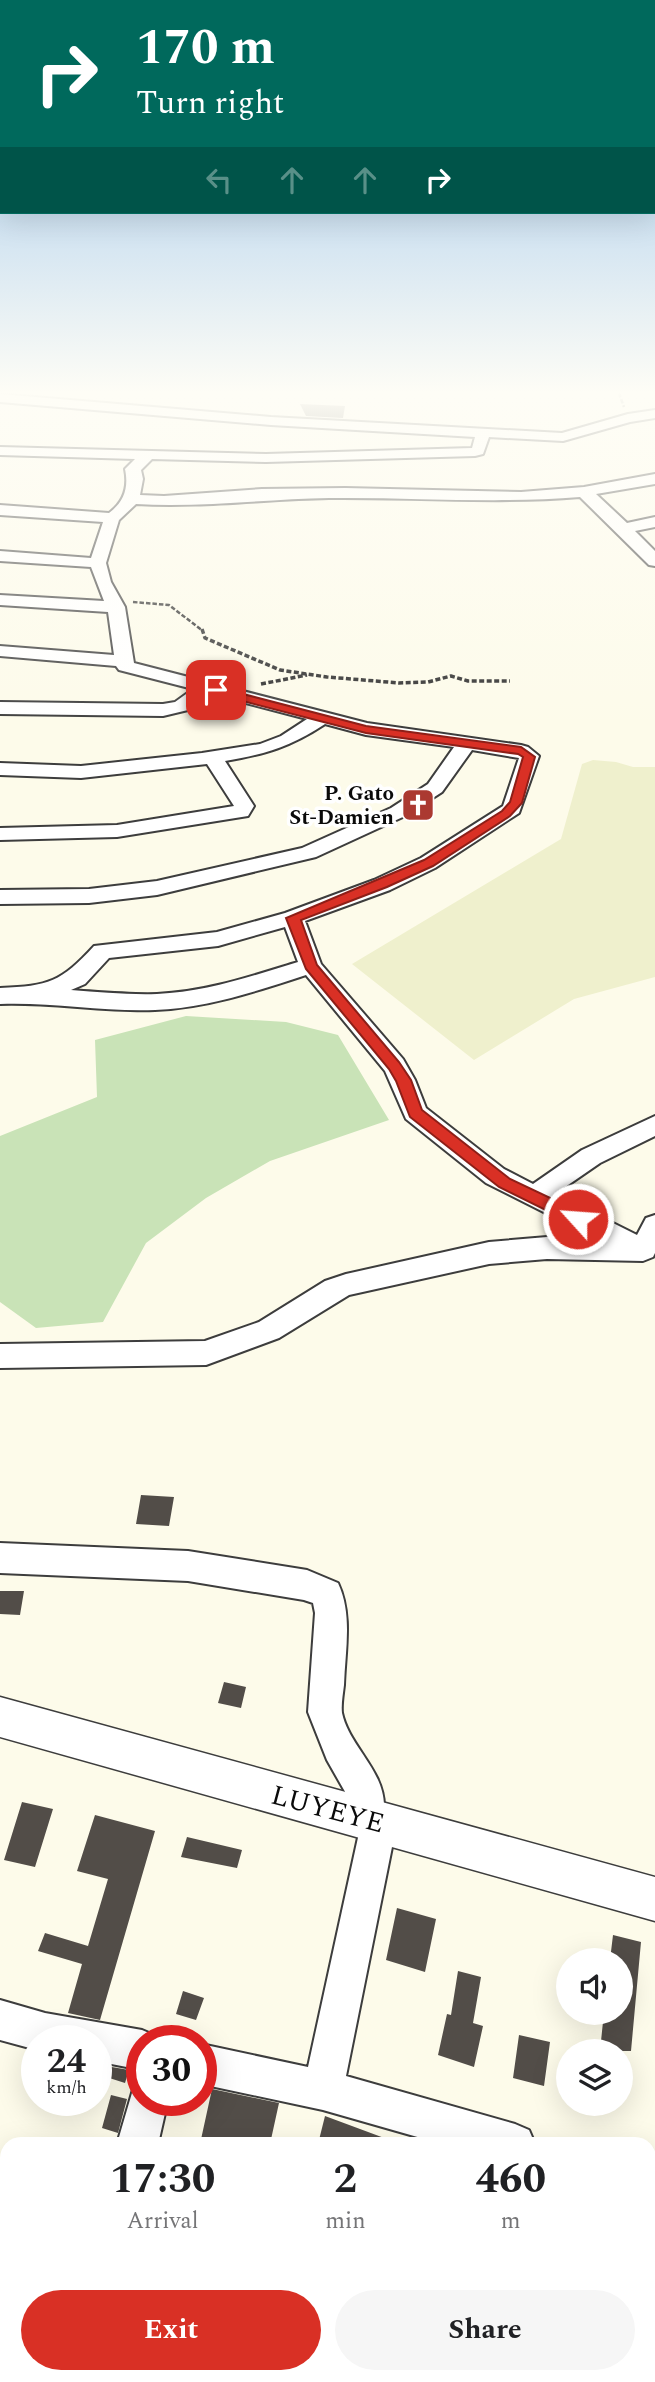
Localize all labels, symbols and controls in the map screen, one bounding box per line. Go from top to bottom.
text: 170 m [136,11,275,86]
icon: right [21,28,112,119]
text: Turn right [136,79,284,128]
icon: left [200,161,238,199]
icon: ahead [273,161,311,199]
icon: ahead [346,161,384,199]
icon: right [419,161,457,199]
pin [186,660,246,720]
icon: arrive [197,671,235,709]
place label: P. Gato St-Damien [289,778,394,834]
church icon: P. Gato St-Damien [399,786,437,824]
position arrow [541,1182,615,1256]
street label: LUYEYE [266,1774,389,1845]
map controls [556,1948,633,2116]
button: sound [556,1948,633,2025]
speed limit sign: 30 [126,2025,217,2116]
text: 24 [47,2035,86,2088]
button: layers [556,2039,633,2116]
text: km/h [46,2074,87,2101]
text: 17:30 [110,2148,215,2211]
text: 2 [334,2148,357,2211]
text: 460 [475,2148,546,2211]
text: Arrival [127,2204,198,2239]
text: min [325,2204,366,2239]
text: m [501,2204,521,2239]
button: Exit [21,2290,321,2370]
button: Share [335,2290,635,2370]

